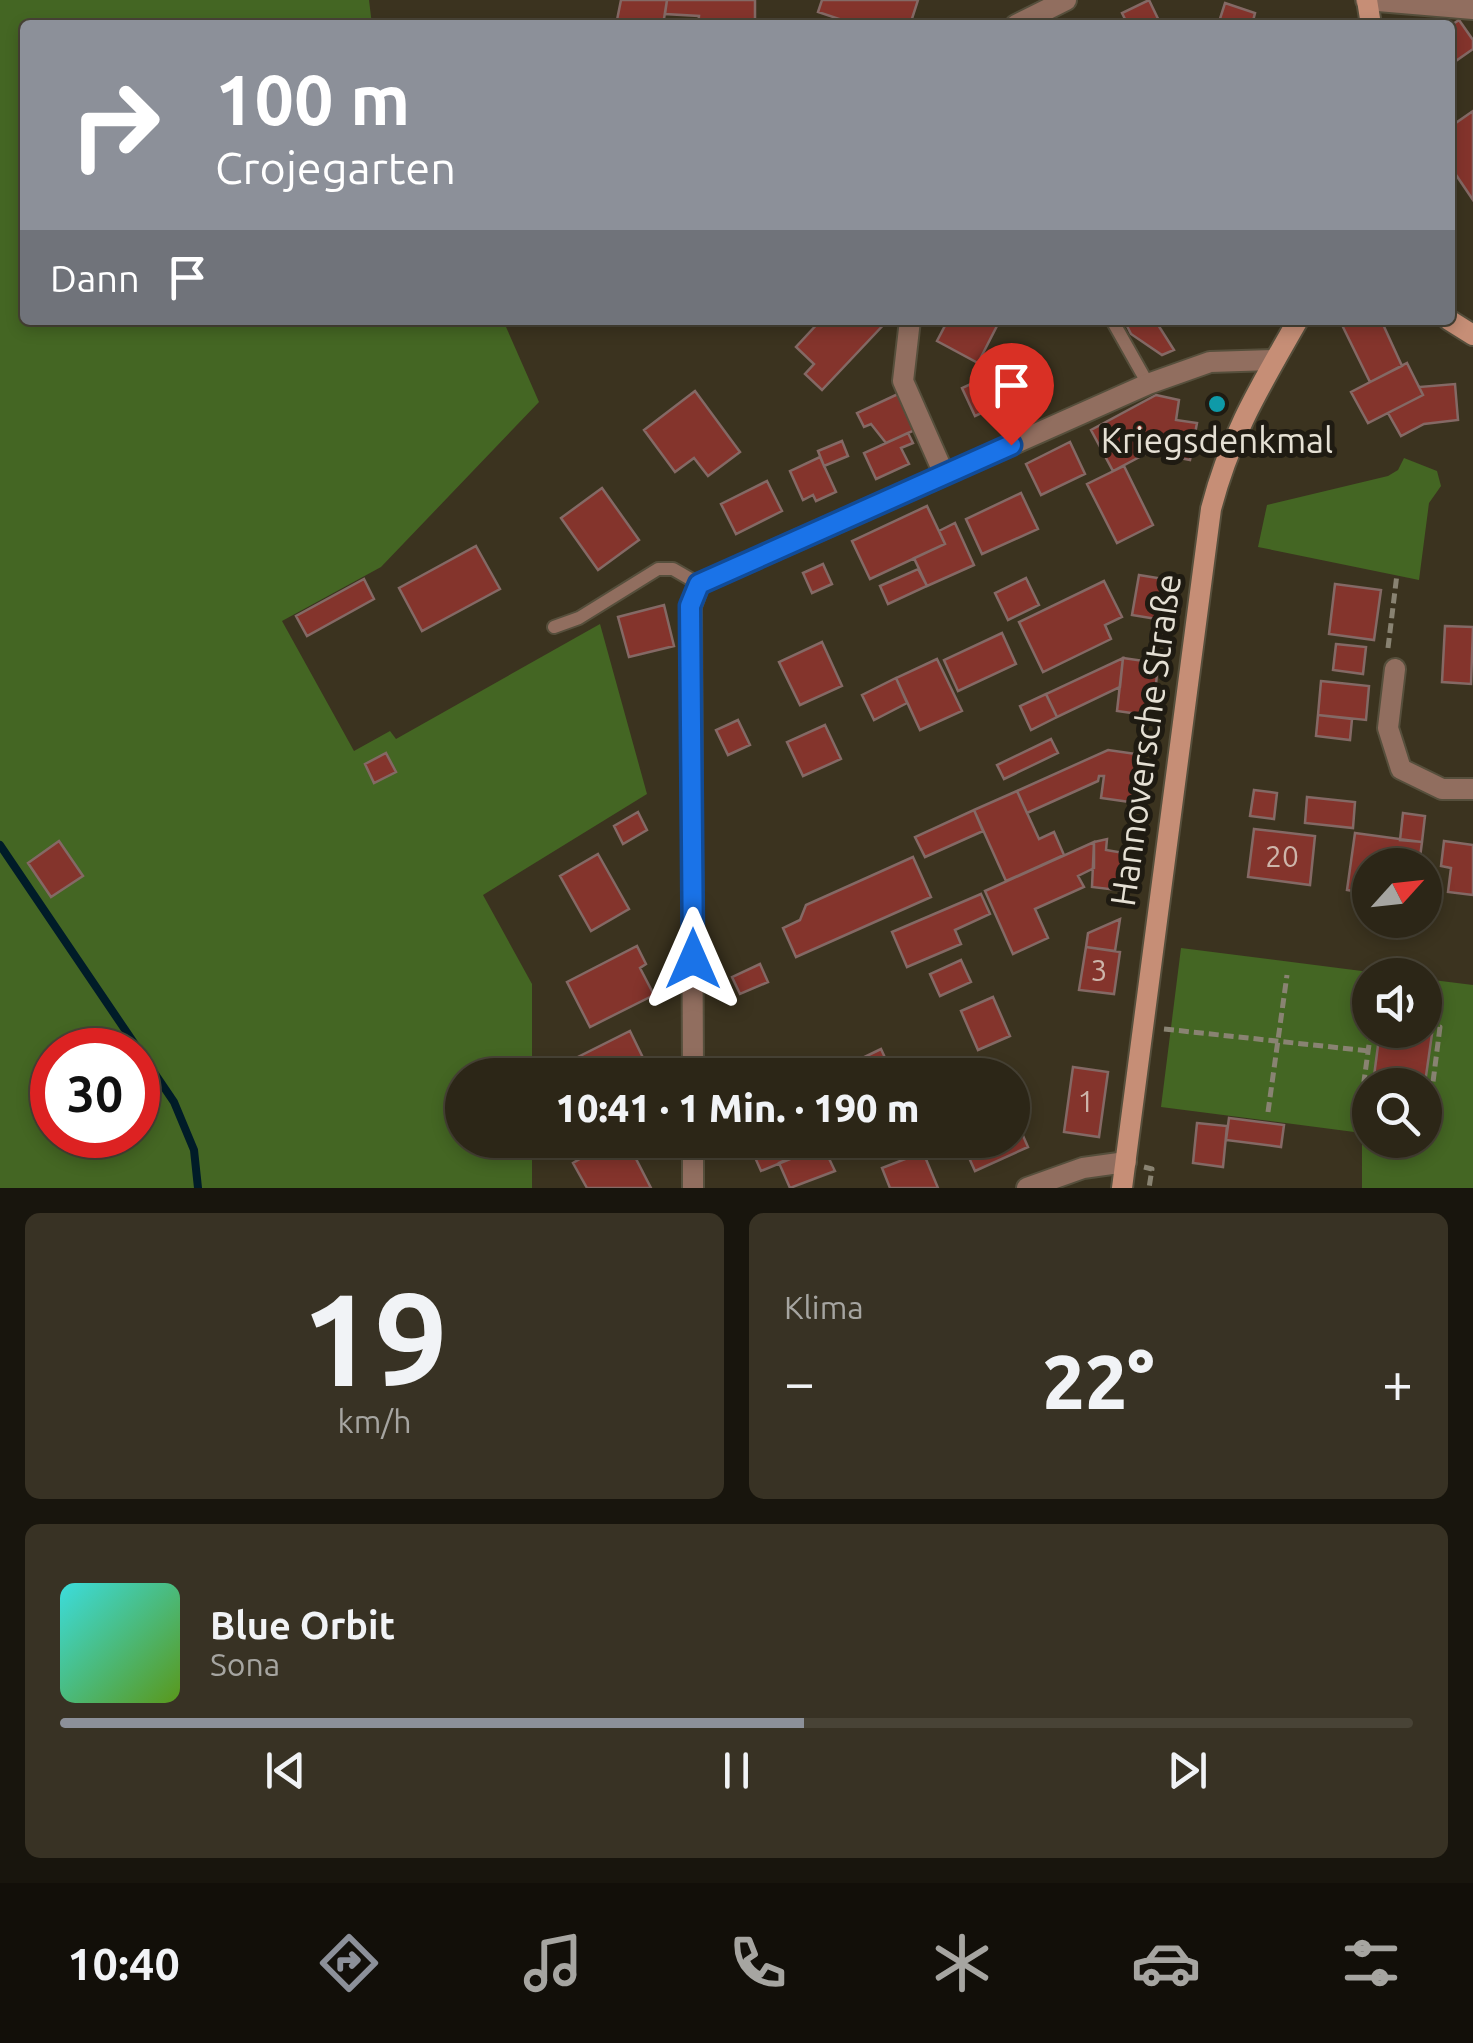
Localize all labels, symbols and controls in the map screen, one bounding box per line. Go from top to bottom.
icon: right [50,60,180,190]
text: 100 m [215,60,410,138]
text: Crojegarten [215,142,456,193]
icon: arrive [160,250,215,305]
text: Dann [50,257,140,299]
pin [969,343,1054,446]
icon: arrive [984,358,1039,413]
marker: Kriegsdenkmal [1206,393,1228,415]
place label: Kriegsdenkmal [1101,420,1333,460]
street label: Hannoversche Straße [1102,571,1188,908]
house number: 20 [1265,839,1299,873]
north arrow [1352,848,1442,938]
map controls [1352,848,1442,1158]
position arrow [641,907,745,1011]
house number: 3 [1091,953,1107,987]
button: sound [1352,958,1442,1048]
speed limit sign: 30 [30,1028,160,1158]
button: search [1352,1068,1442,1158]
house number: 1 [1078,1084,1094,1118]
text: 10:41 · 1 Min. · 190 m [556,1087,919,1129]
text: 19 [301,1265,448,1411]
text: Klima [784,1289,864,1325]
text: 22° [1043,1339,1154,1423]
text: − [784,1351,815,1412]
text: + [1382,1351,1413,1412]
text: km/h [338,1403,411,1439]
text: Blue Orbit [210,1604,395,1646]
text: Sona [210,1646,280,1682]
icon: previous [258,1743,313,1798]
icon: pause [709,1743,764,1798]
icon: next [1160,1743,1215,1798]
icon: directions [314,1928,384,1998]
icon: music [518,1928,588,1998]
icon: phone [723,1928,793,1998]
icon: climate [927,1928,997,1998]
icon: car [1131,1928,1201,1998]
icon: filters [1336,1928,1406,1998]
text: 10:40 [67,1938,180,1989]

